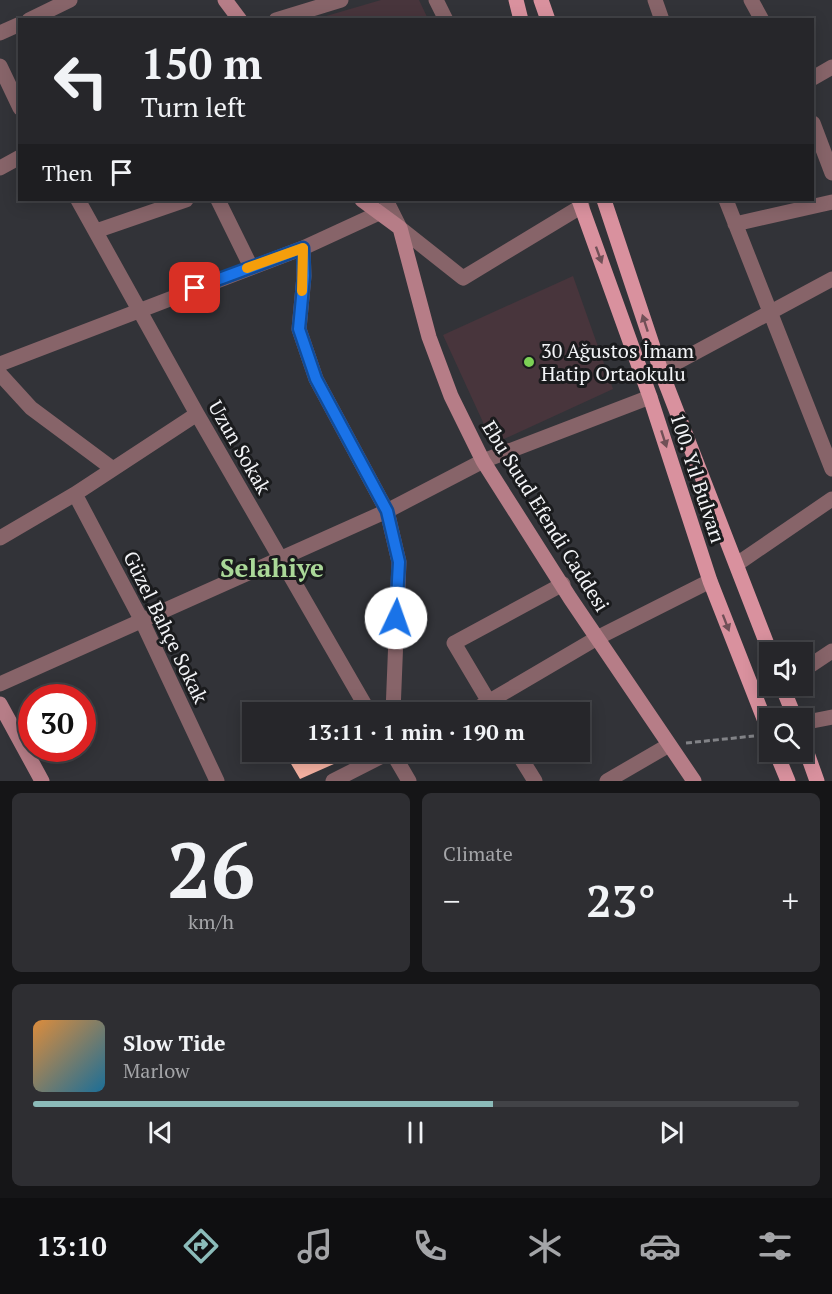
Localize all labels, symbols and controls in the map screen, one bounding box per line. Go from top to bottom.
text: 150 m [141,35,262,91]
icon: left [42,42,120,120]
text: Turn left [141,89,246,125]
icon: arrive [105,156,138,189]
text: Then [42,158,93,187]
one-way arrow [595,246,605,264]
pin [169,262,220,313]
icon: arrive [178,271,211,304]
one-way arrow [640,314,650,332]
place label: 30 Ağustos İmam Hatip Ortaokulu [541,337,694,387]
marker: 30 Ağustos İmam Hatip Ortaokulu [522,355,536,369]
street label: Uzun Sokak [202,395,278,499]
street label: 100. Yıl Bulvarı [664,410,732,546]
street label: Ebu Suud Efendi Caddesi [476,415,616,617]
one-way arrow [659,430,669,448]
street label: Güzel Bahçe Sokak [117,546,215,708]
district label: Selahiye [220,550,324,584]
position arrow [364,586,428,650]
one-way arrow [722,614,732,632]
map controls [759,642,813,762]
button: sound [759,642,813,696]
speed limit sign: 30 [18,684,96,762]
button: search [759,708,813,762]
text: 13:11 · 1 min · 190 m [307,717,525,746]
text: 26 [167,817,255,920]
text: Climate [443,840,513,867]
text: 23° [586,870,656,930]
text: − [443,879,461,922]
text: + [781,879,799,922]
text: km/h [188,908,234,935]
text: Slow Tide [123,1028,226,1057]
text: Marlow [123,1057,190,1084]
icon: previous [144,1116,177,1149]
icon: pause [399,1116,432,1149]
icon: next [655,1116,688,1149]
icon: directions [180,1225,222,1267]
icon: music [294,1225,336,1267]
icon: phone [409,1225,451,1267]
icon: climate [524,1225,566,1267]
icon: car [639,1225,681,1267]
icon: filters [754,1225,796,1267]
text: 13:10 [36,1228,107,1264]

